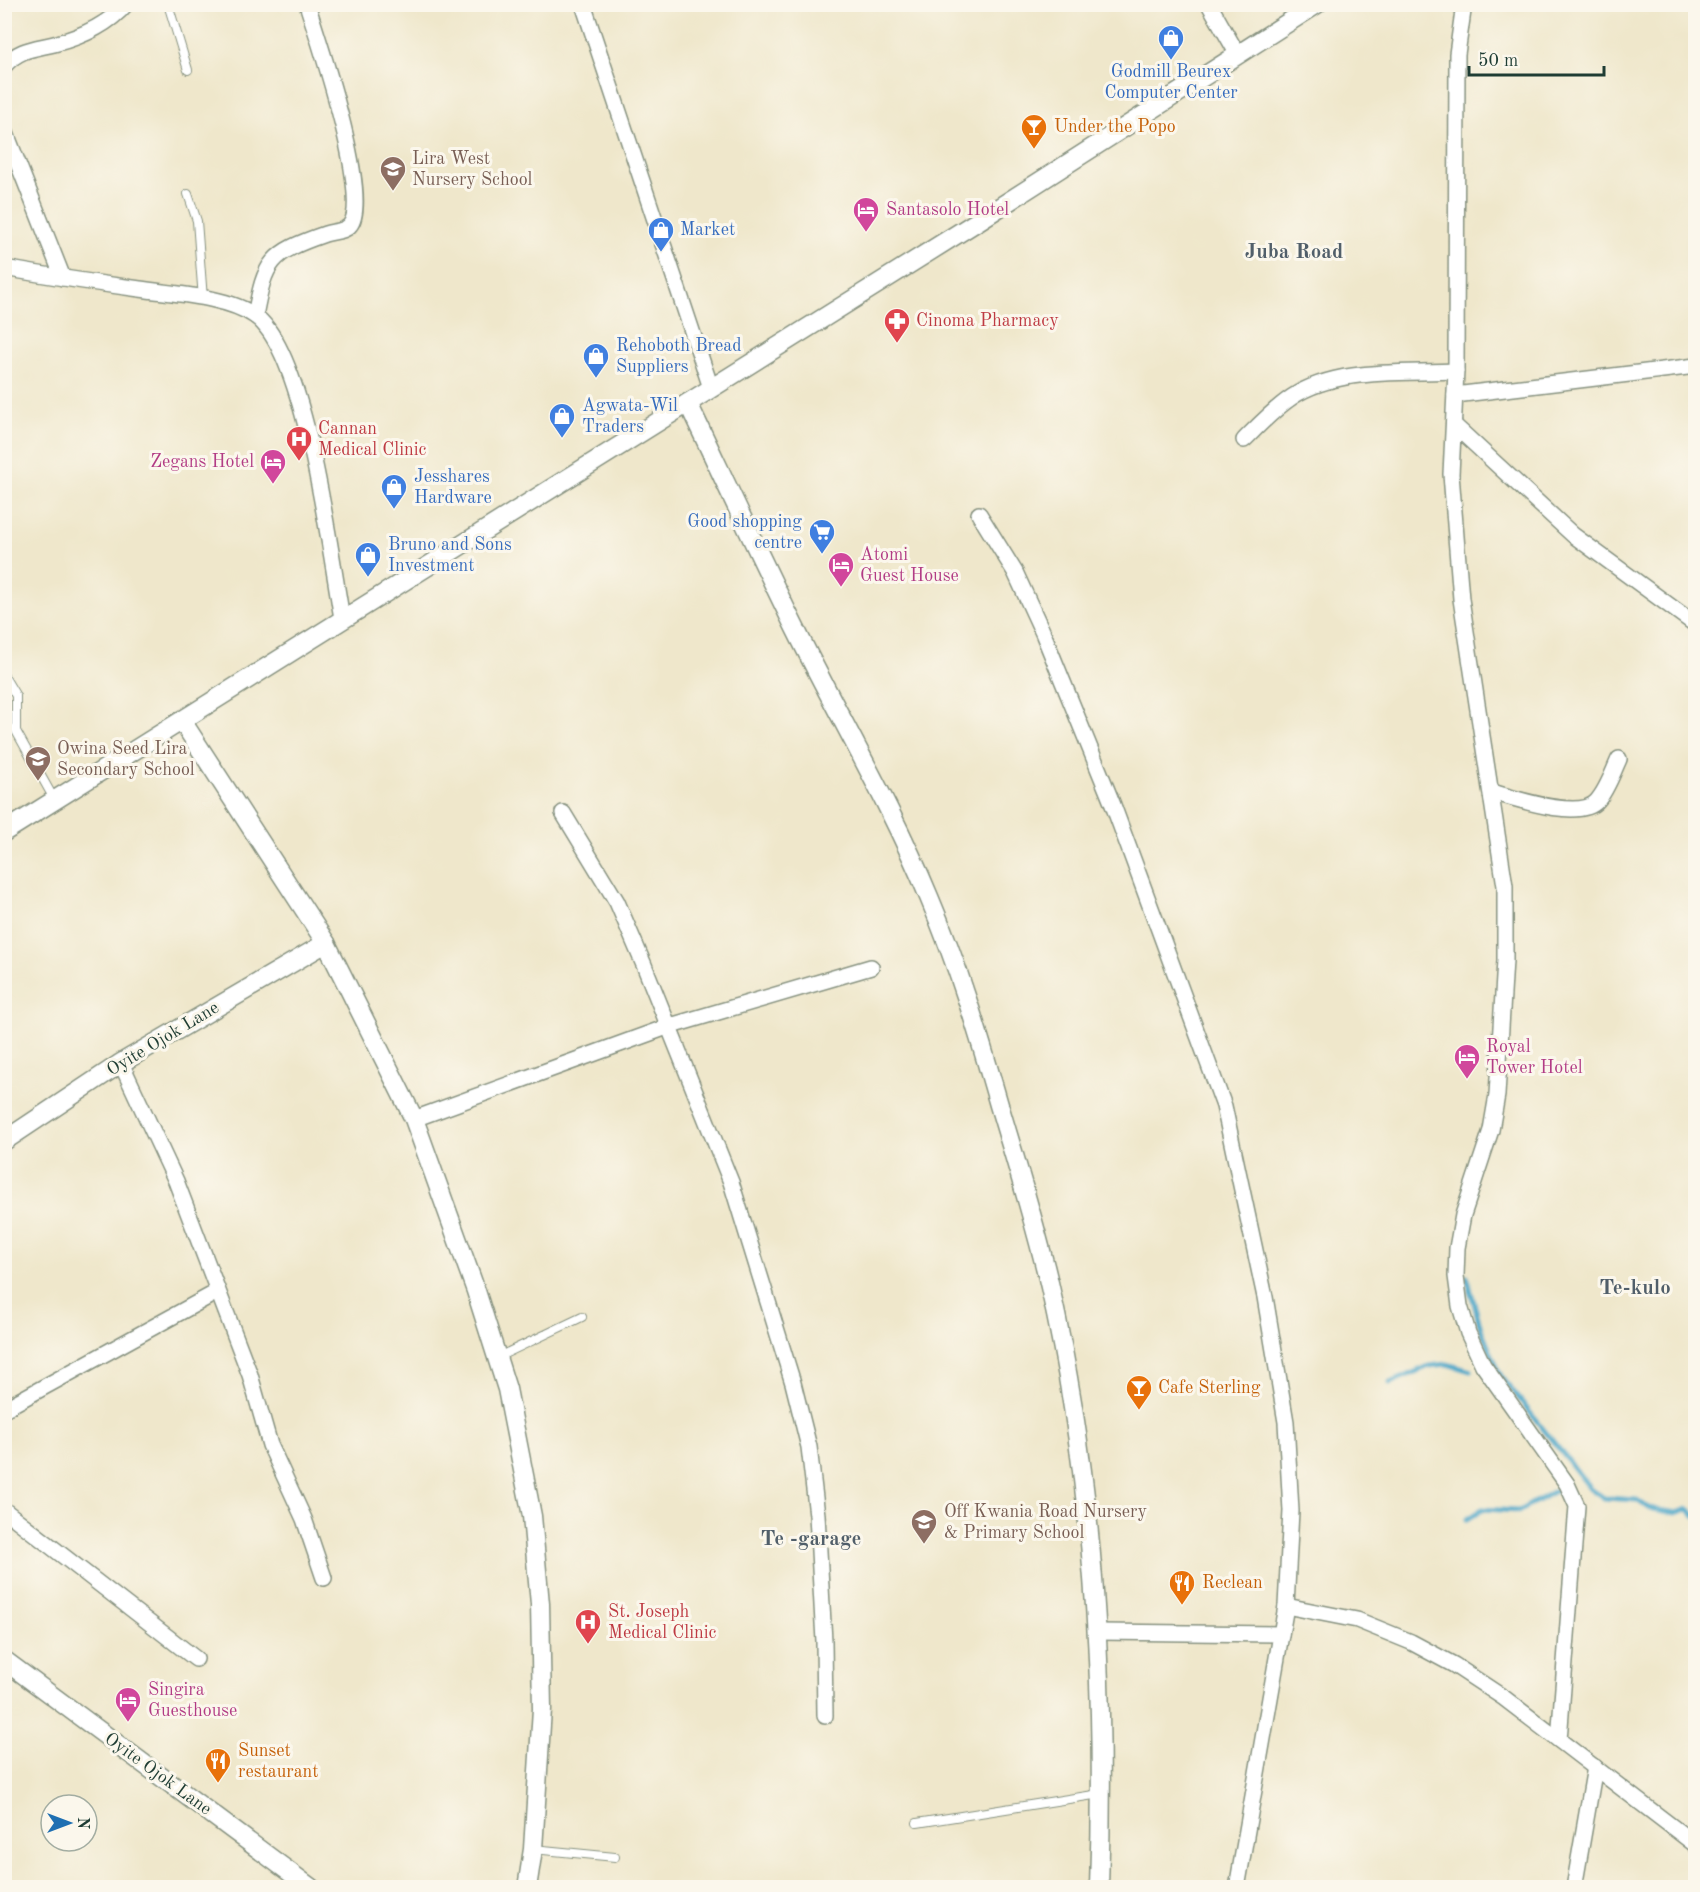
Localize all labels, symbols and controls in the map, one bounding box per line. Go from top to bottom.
shop icon: Godmill Beurex Computer Center [1156,23,1186,61]
scale bar [1469,39,1604,77]
text: 50 m [1478,52,1518,70]
place label: Godmill Beurex Computer Center [1104,63,1238,102]
bar icon: Under the Popo [1019,112,1049,150]
place label: Under the Popo [1054,118,1176,136]
place label: Lira West Nursery School [412,150,533,189]
school or university icon: Lira West Nursery School [378,154,408,192]
hotel icon: Santasolo Hotel [851,195,881,233]
place label: Santasolo Hotel [886,201,1009,219]
shop icon: Market [646,215,676,253]
place label: Market [680,221,735,239]
district label: Juba Road [1245,242,1343,263]
pharmacy icon: Cinoma Pharmacy [882,306,912,344]
place label: Cinoma Pharmacy [916,312,1059,330]
place label: Rehoboth Bread Suppliers [616,337,742,376]
shop icon: Rehoboth Bread Suppliers [581,341,611,379]
place label: Agwata-Wil Traders [582,397,678,436]
shop icon: Agwata-Wil Traders [547,401,577,439]
place label: Cannan Medical Clinic [318,420,427,459]
hospital icon: Cannan Medical Clinic [284,424,314,462]
hotel icon: Zegans Hotel [258,447,288,485]
place label: Zegans Hotel [150,453,254,471]
place label: Jesshares Hardware [414,468,492,507]
shop icon: Jesshares Hardware [379,472,409,510]
place label: Good shopping centre [687,513,802,552]
supermarket icon: Good shopping centre [807,517,837,555]
place label: Bruno and Sons Investment [388,536,512,575]
shop icon: Bruno and Sons Investment [353,540,383,578]
place label: Atomi Guest House [860,546,959,585]
hotel icon: Atomi Guest House [826,550,856,588]
place label: Owina Seed Lira Secondary School [57,740,195,779]
school or university icon: Owina Seed Lira Secondary School [23,744,53,782]
street label: Oyite Ojok Lane [104,999,222,1079]
place label: Royal Tower Hotel [1486,1038,1583,1077]
hotel icon: Royal Tower Hotel [1452,1042,1482,1080]
district label: Te-kulo [1599,1278,1671,1299]
bar icon: Cafe Sterling [1124,1373,1154,1411]
place label: Cafe Sterling [1158,1379,1261,1397]
place label: Off Kwania Road Nursery & Primary School [944,1503,1147,1542]
school or university icon: Off Kwania Road Nursery & Primary School [909,1507,939,1545]
district label: Te -garage [761,1529,861,1550]
restaurant icon: Reclean [1167,1568,1197,1606]
place label: Reclean [1202,1574,1263,1592]
place label: St. Joseph Medical Clinic [608,1603,717,1642]
hospital icon: St. Joseph Medical Clinic [573,1607,603,1645]
place label: Singira Guesthouse [148,1681,237,1720]
hotel icon: Singira Guesthouse [113,1685,143,1723]
street label: Oyite Ojok Lane [101,1729,215,1819]
place label: Sunset restaurant [238,1742,319,1781]
restaurant icon: Sunset restaurant [203,1746,233,1784]
north arrow [39,1793,99,1853]
text: N [74,1817,90,1830]

